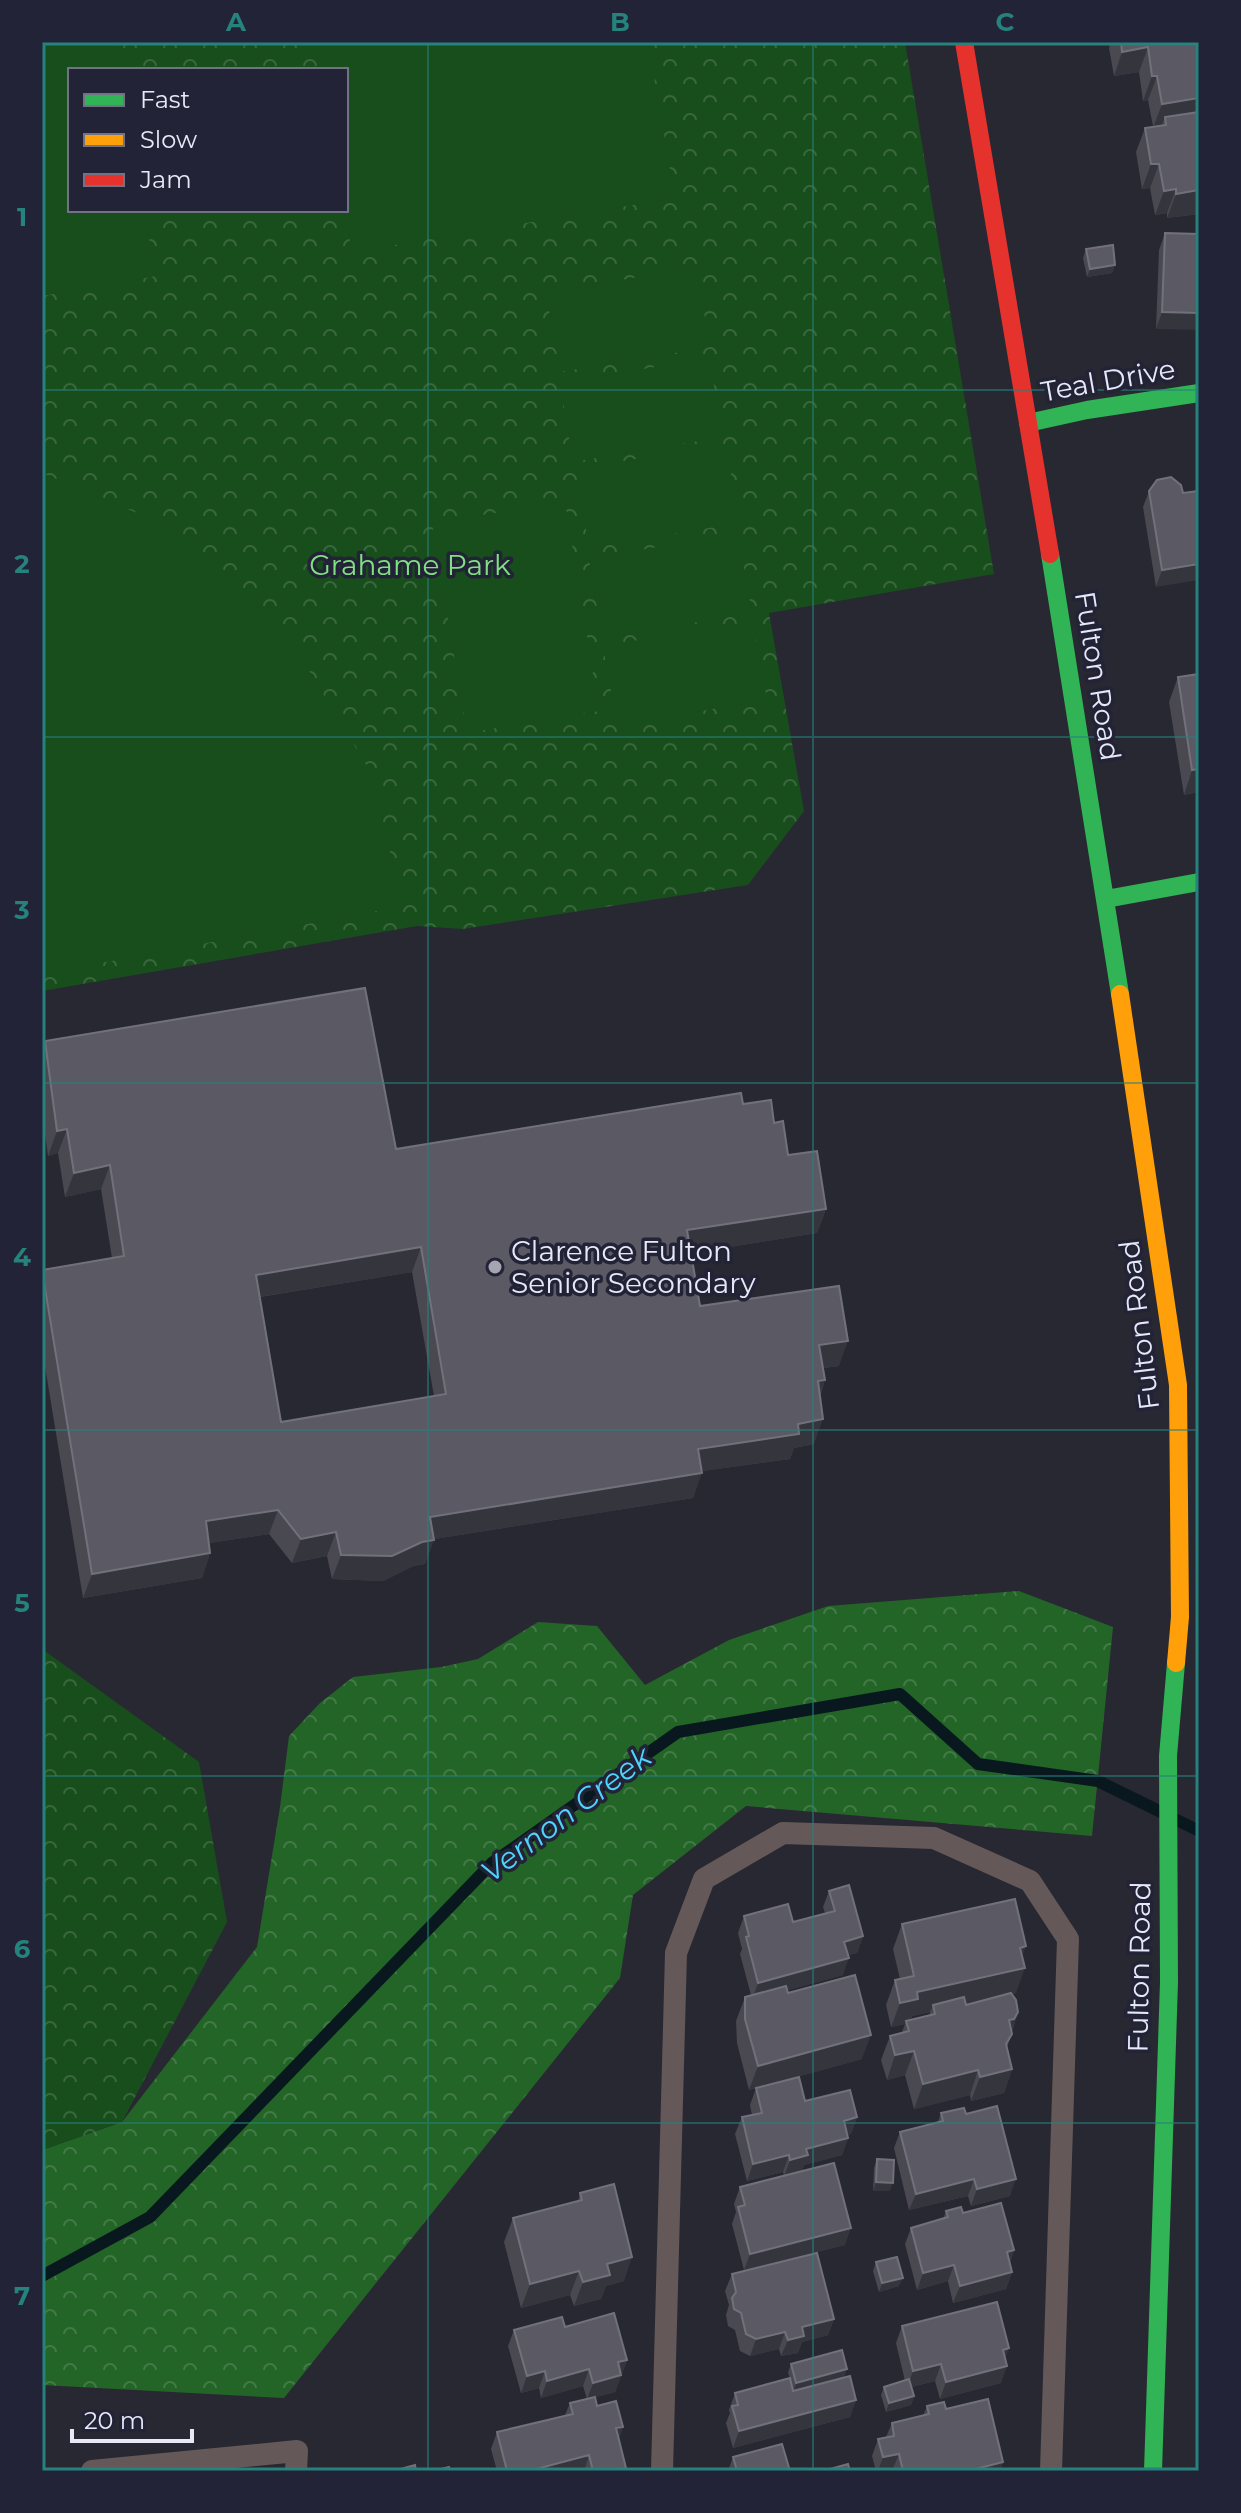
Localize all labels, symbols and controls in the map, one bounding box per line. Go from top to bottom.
text: A [225,6,247,38]
text: B [610,6,630,38]
text: C [996,6,1015,38]
legend [68,68,348,212]
text: Fast [140,85,191,114]
text: Slow [140,125,197,154]
text: Jam [139,165,192,194]
text: 1 [17,201,27,233]
street label: Teal Drive [1038,351,1178,409]
text: 2 [14,548,30,580]
park label: Grahame Park [309,548,511,582]
street label: Fulton Road [1068,589,1128,763]
text: 3 [13,894,30,926]
place label: Clarence Fulton Senior Secondary [511,1234,756,1300]
street label: Fulton Road [1112,1238,1166,1412]
text: 4 [13,1241,31,1273]
marker: Clarence Fulton Senior Secondary [486,1258,504,1276]
text: 5 [14,1587,30,1619]
water label: Vernon Creek [474,1737,659,1890]
street label: Fulton Road [1121,1881,1157,2053]
text: 6 [14,1933,31,1965]
text: 7 [14,2280,30,2312]
scale bar [72,2393,192,2443]
text: 20 m [84,2406,145,2435]

